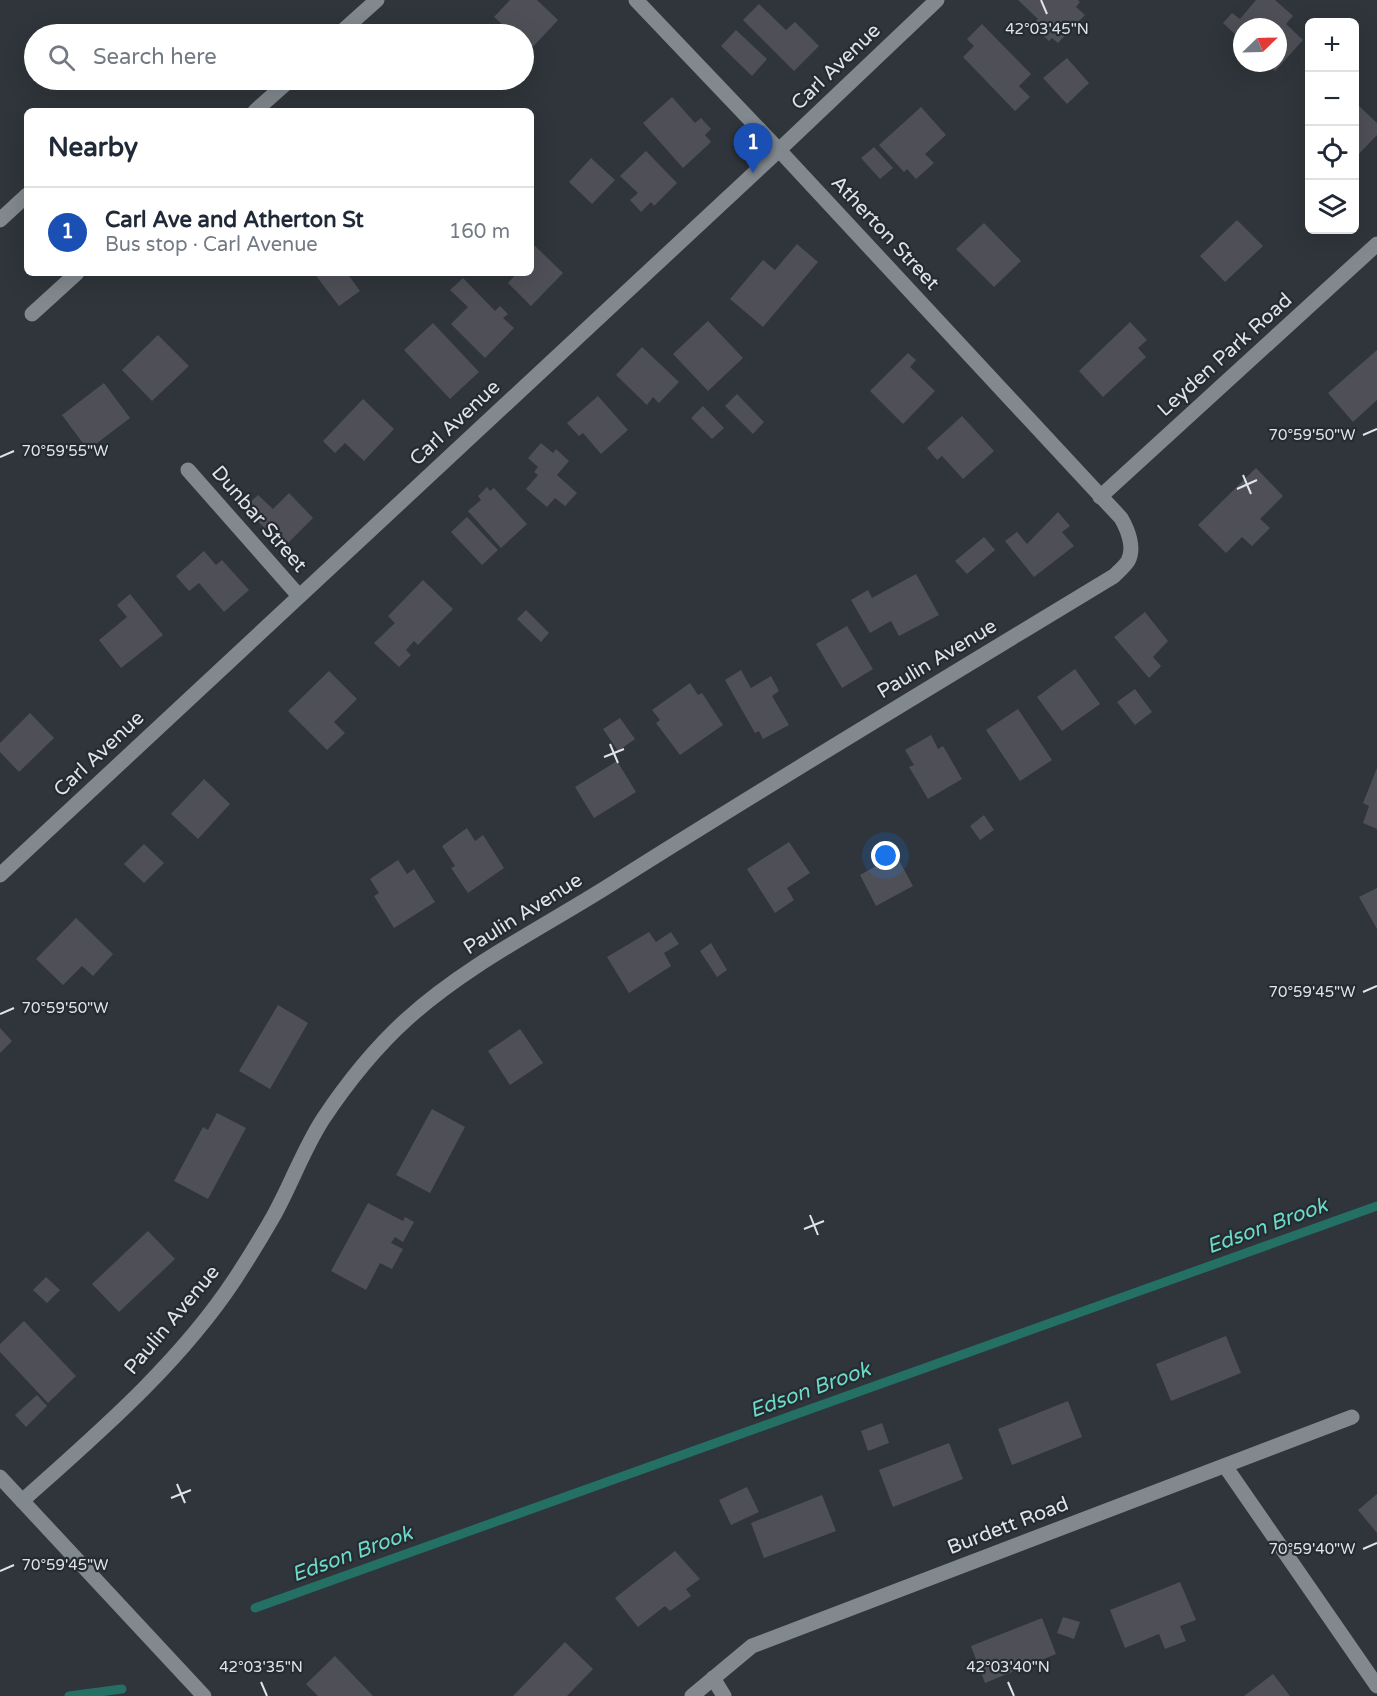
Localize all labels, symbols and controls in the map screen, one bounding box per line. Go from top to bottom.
north arrow [1233,18,1287,72]
map controls [1305,18,1359,234]
button: + [1305,18,1359,72]
street label: Carl Avenue [786,19,886,115]
text: 42°03'45"N [1005,20,1089,38]
search box [24,24,534,90]
icon: search [45,41,78,74]
text: Search here [93,44,217,70]
button: − [1305,72,1359,126]
pin: 1 [734,124,772,173]
button: locate [1305,126,1359,180]
text: Nearby [48,132,138,163]
street label: Atherton Street [826,171,944,295]
button: layers [1305,180,1359,234]
text: Carl Ave and Atherton St [105,207,364,233]
text: 1 [61,220,74,244]
text: 160 m [449,220,510,244]
text: Bus stop · Carl Avenue [105,233,318,257]
street label: Leyden Park Road [1153,288,1297,422]
street label: Carl Avenue [405,375,505,471]
text: 70°59'50"W [1269,426,1355,444]
text: 70°59'55"W [22,442,108,460]
street label: Dunbar Street [206,461,312,577]
street label: Paulin Avenue [873,614,1001,704]
street label: Carl Avenue [49,706,149,802]
your location [871,841,900,870]
street label: Paulin Avenue [459,868,587,960]
text: 70°59'45"W [1269,983,1355,1001]
text: 70°59'50"W [22,999,108,1017]
water label: Edson Brook [1203,1192,1332,1259]
street label: Paulin Avenue [119,1261,225,1379]
water label: Edson Brook [746,1356,875,1423]
street label: Burdett Road [944,1492,1072,1560]
water label: Edson Brook [288,1520,417,1587]
text: 70°59'40"W [1269,1540,1355,1558]
text: 70°59'45"W [22,1556,108,1574]
text: 42°03'35"N [219,1658,303,1676]
text: 42°03'40"N [966,1658,1050,1676]

